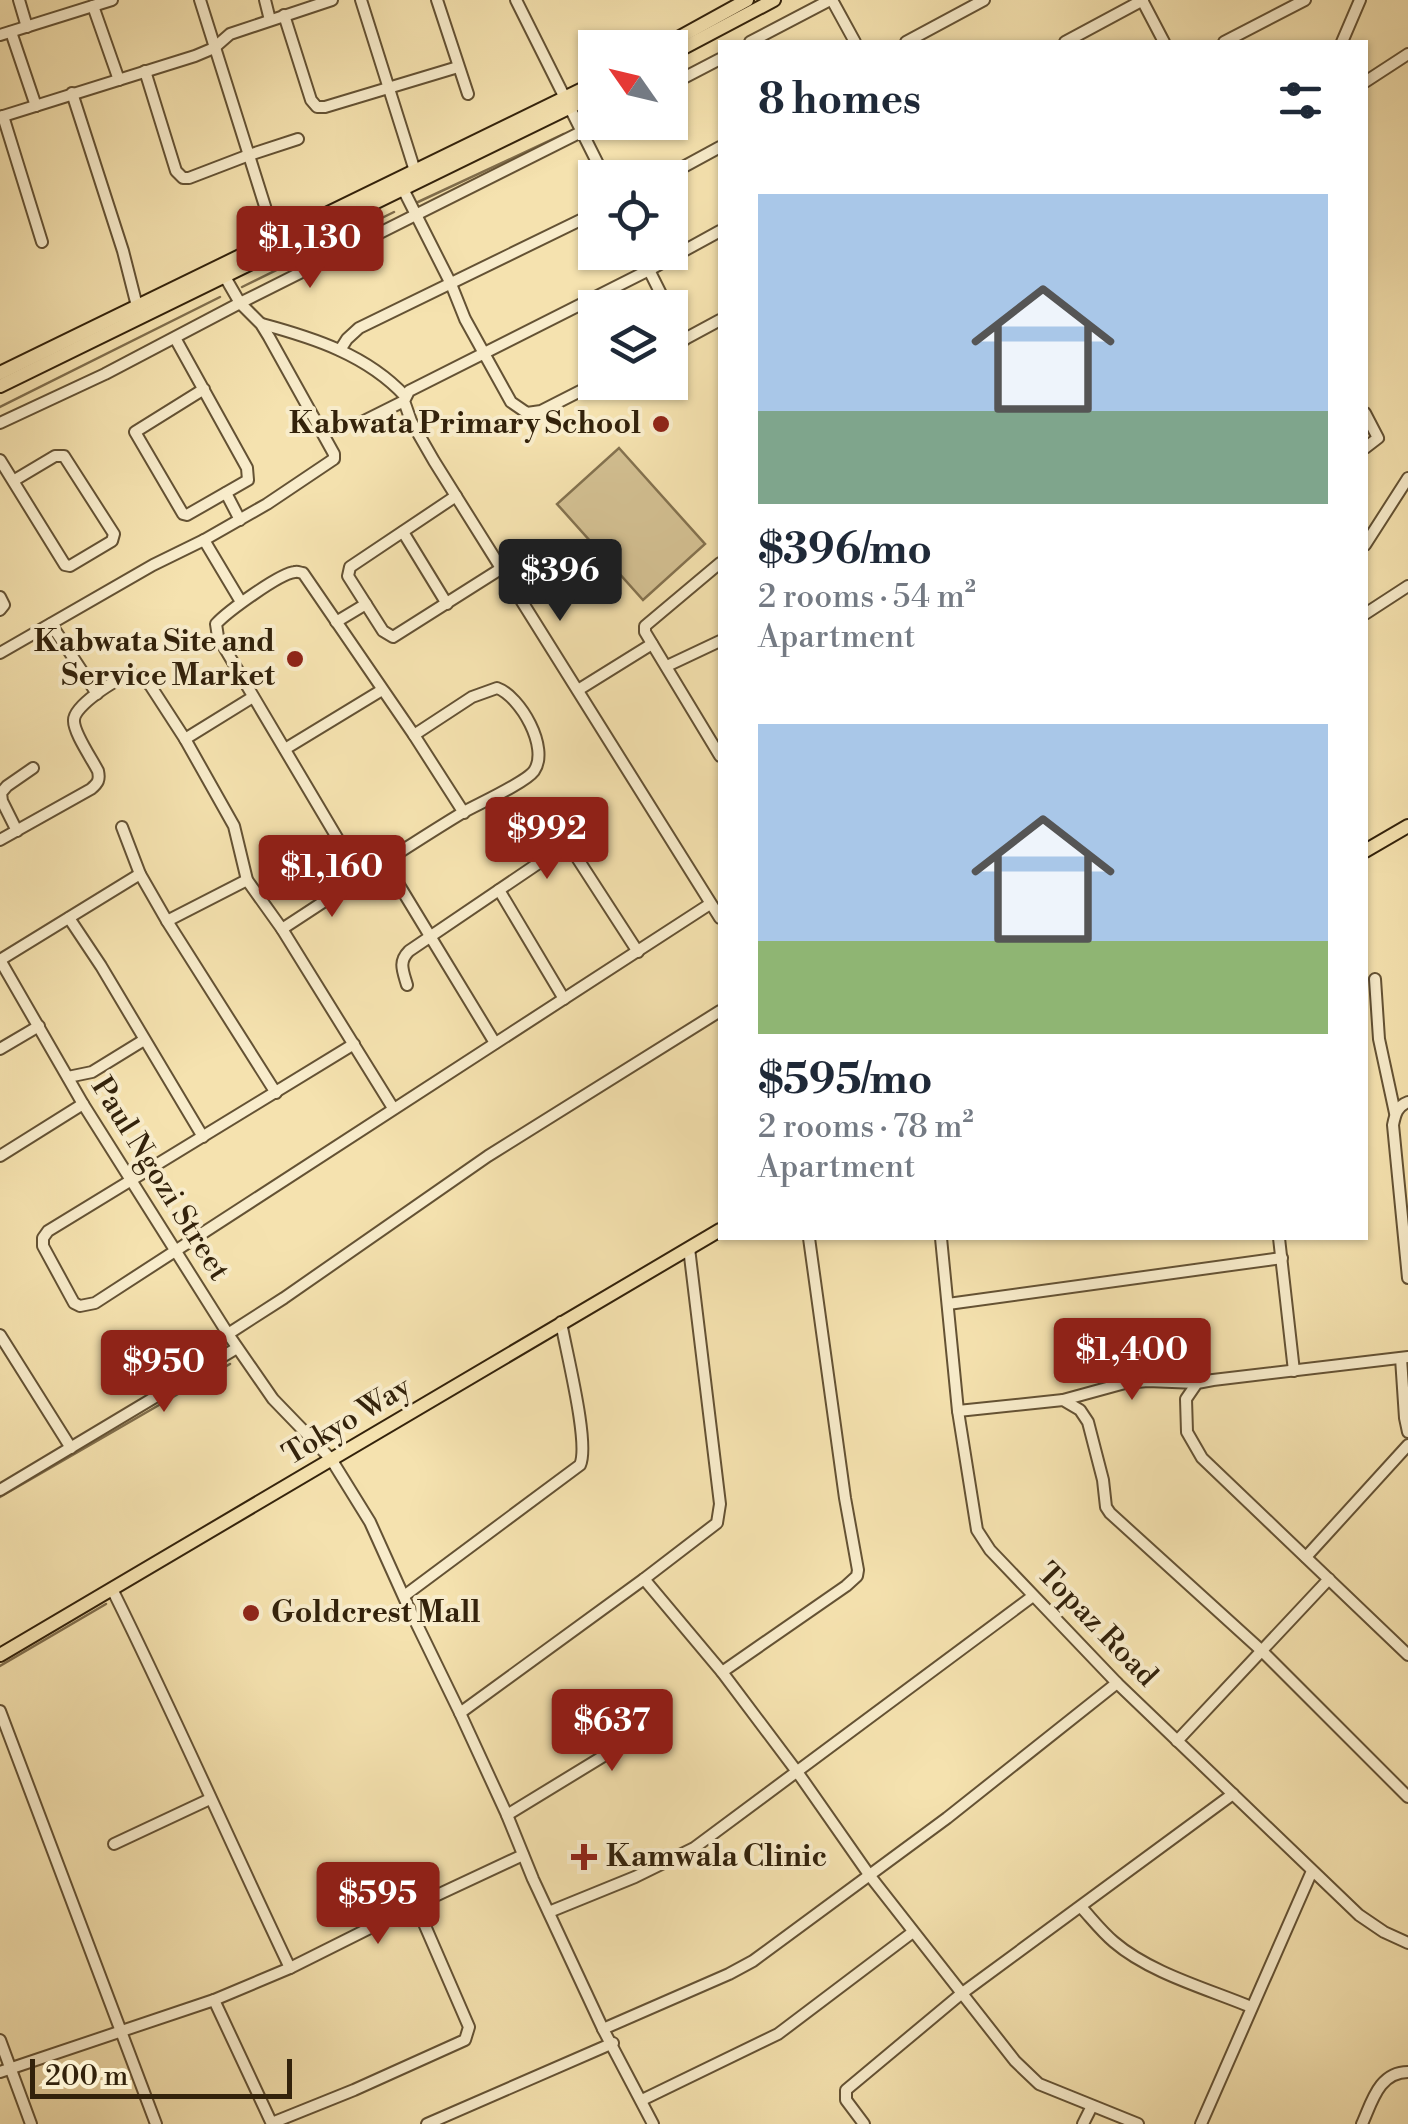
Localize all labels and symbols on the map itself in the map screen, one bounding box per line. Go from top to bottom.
north arrow [578,30,688,140]
pin: $1,130 [229,206,391,291]
place label: Kabwata Primary School [289,405,641,443]
marker: Kabwata Primary School [650,413,672,435]
pin: $396 [501,539,619,624]
place label: Kabwata Site and Service Market [34,623,275,695]
marker: Kabwata Site and Service Market [284,648,306,670]
pin: $992 [488,797,606,882]
pin: $1,160 [251,835,413,920]
street label: Paul Ngozi Street [82,1070,238,1288]
pin: $1,400 [1051,1318,1213,1403]
pin: $950 [105,1330,223,1415]
street label: Tokyo Way [276,1368,418,1474]
street label: Topaz Road [1028,1555,1166,1695]
place label: Goldcrest Mall [271,1594,480,1632]
marker: Goldcrest Mall [240,1602,262,1624]
pin: $637 [553,1689,671,1774]
place label: Kamwala Clinic [606,1838,827,1876]
marker: Kamwala Clinic [571,1844,597,1870]
pin: $595 [319,1862,437,1947]
scale bar [30,2054,292,2098]

